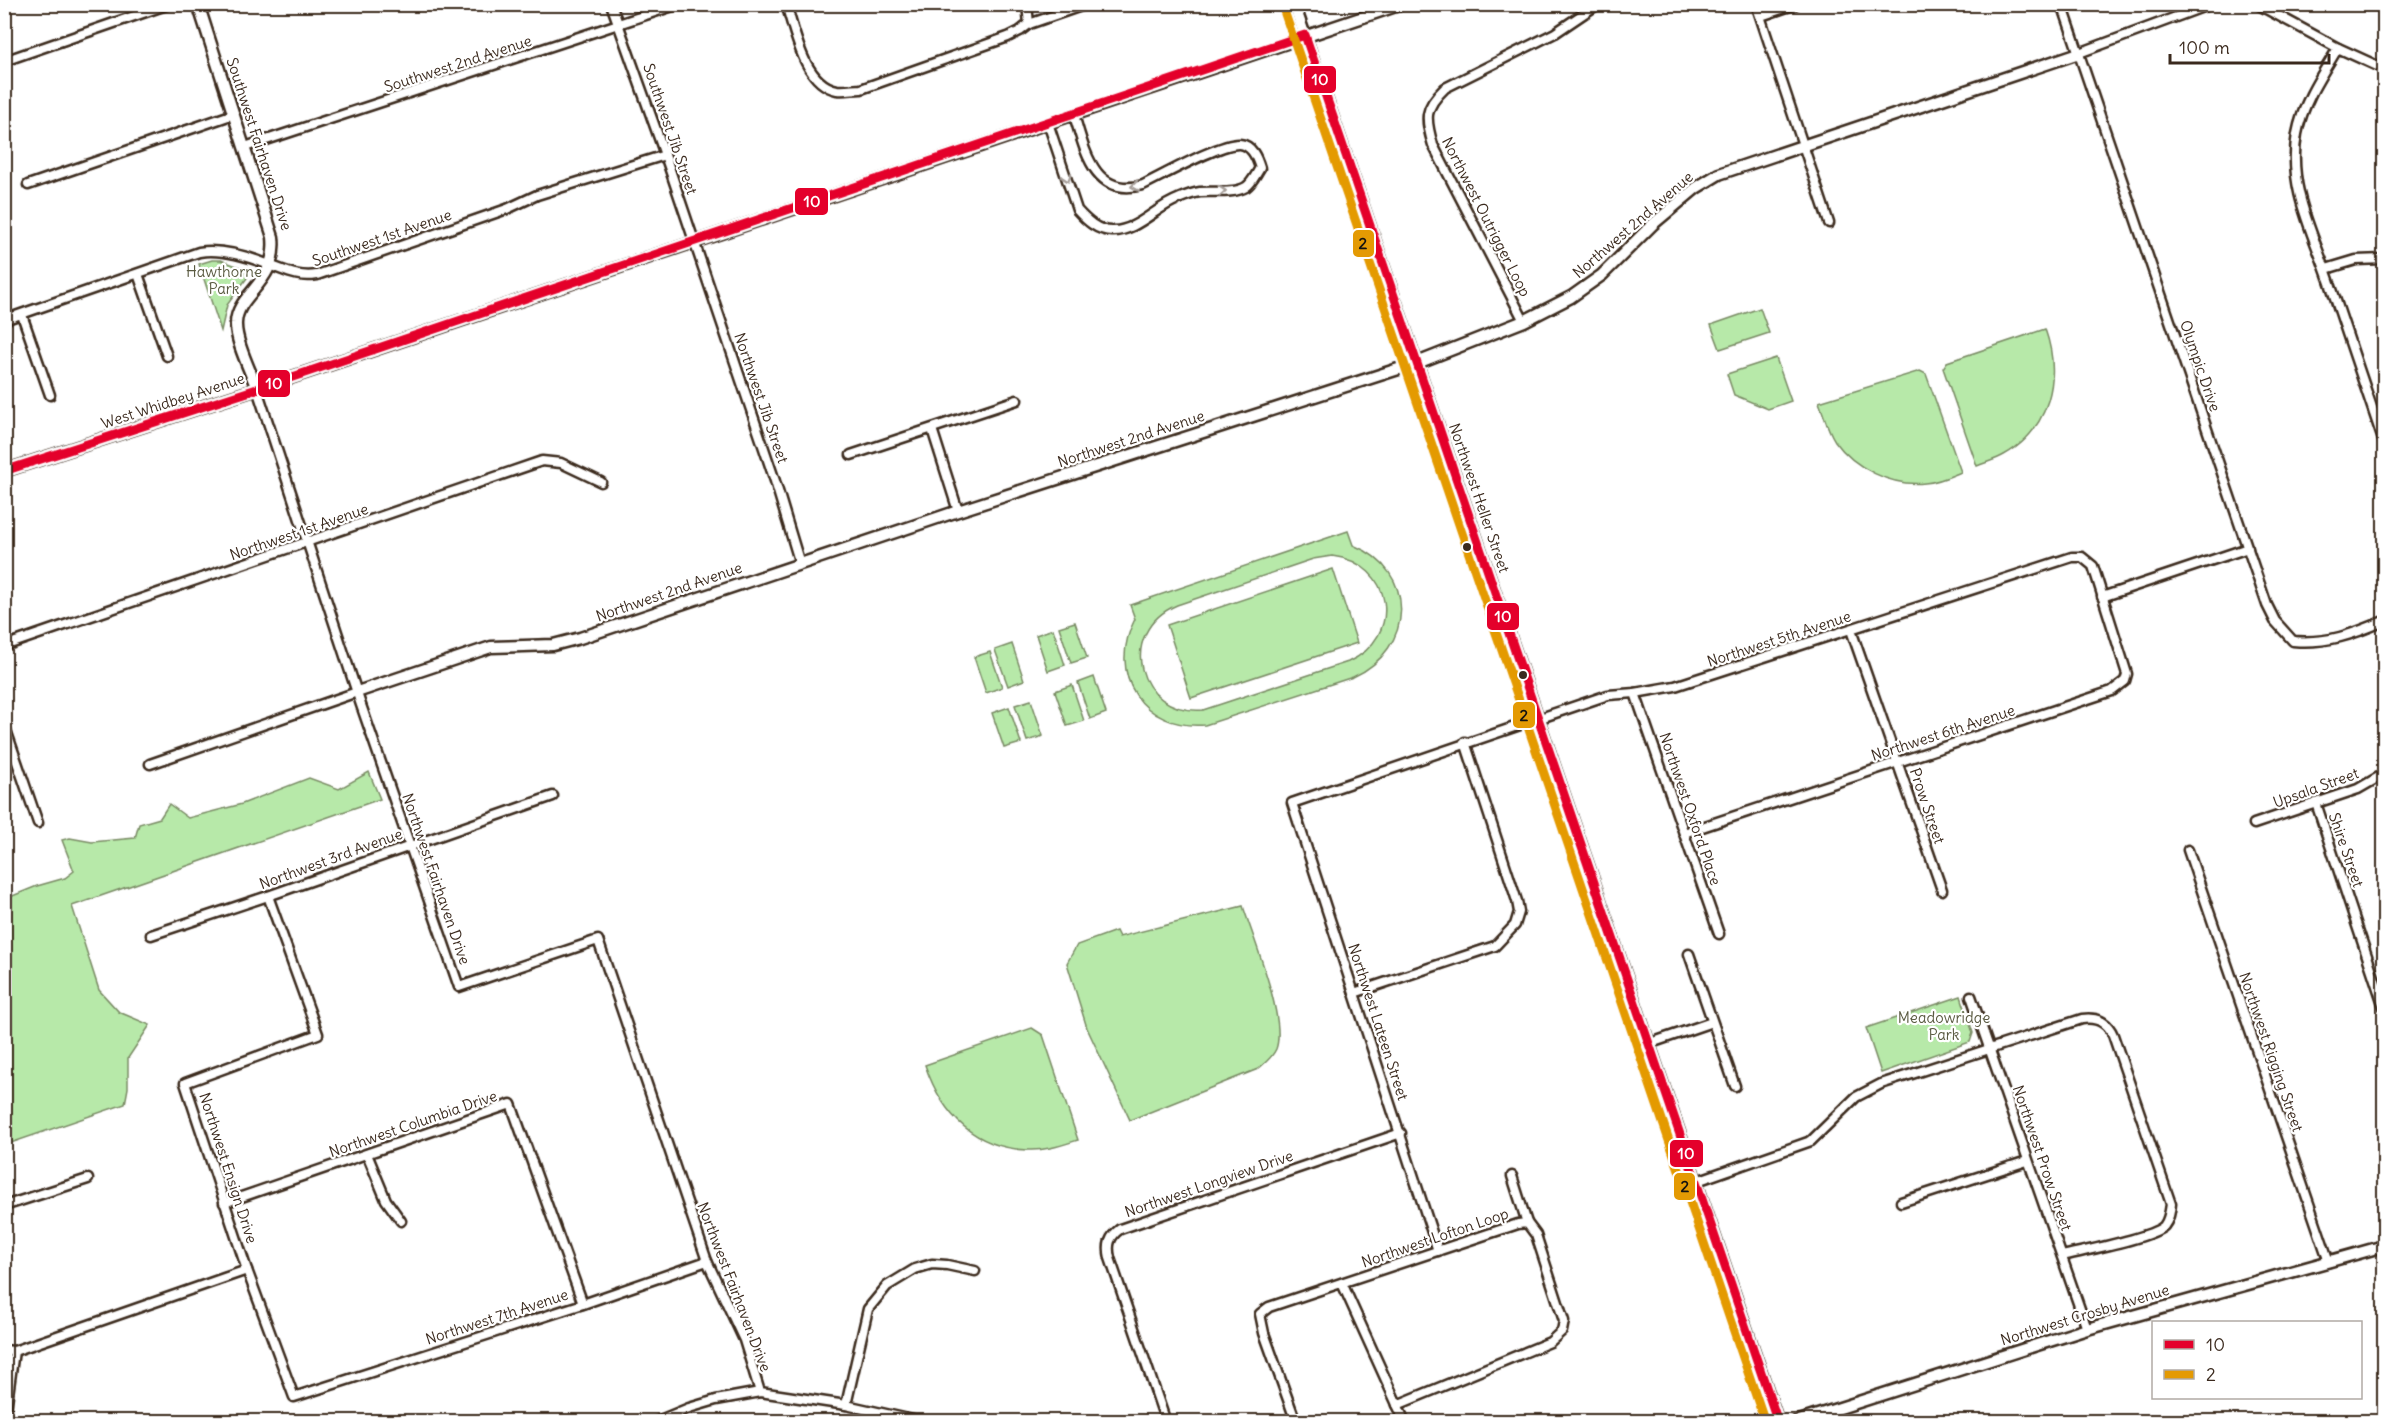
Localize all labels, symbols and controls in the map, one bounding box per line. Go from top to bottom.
scale bar [2170,27,2329,65]
street label: Southwest 2nd Avenue [382,31,534,96]
text: 100 m [2179,36,2230,59]
street label: Southwest Fairhaven Drive [223,55,296,233]
street label: Southwest Jib Street [639,61,702,197]
line badge: 10 [1303,65,1337,94]
text: 10 [1312,69,1328,89]
street label: Northwest Outrigger Loop [1438,134,1535,300]
street label: Northwest 2nd Avenue [1569,167,1697,282]
one-way arrow [1059,172,1072,183]
one-way arrow [1130,179,1140,191]
one-way arrow [1217,185,1227,198]
line badge: 10 [794,187,829,216]
text: 10 [804,191,820,211]
street label: Southwest 1st Avenue [310,205,454,270]
line badge: 2 [1352,229,1375,258]
text: 2 [1359,233,1368,253]
park label: Hawthorne Park [186,262,262,298]
street label: Olympic Drive [2176,318,2225,414]
street label: Northwest Jib Street [730,330,793,466]
street label: West Whidbey Avenue [99,368,247,433]
line badge: 10 [257,369,291,398]
text: 10 [266,373,282,393]
street label: Northwest 2nd Avenue [1055,406,1207,471]
street label: Northwest Heller Street [1445,421,1514,575]
street label: Northwest 1st Avenue [227,499,371,564]
unlabelled marker [1461,541,1473,553]
street label: Northwest 2nd Avenue [593,558,744,625]
line badge: 10 [1486,602,1520,631]
text: 10 [1495,606,1511,626]
street label: Northwest 5th Avenue [1705,606,1853,671]
unlabelled marker [1517,669,1529,681]
street label: Northwest 6th Avenue [1869,700,2017,765]
line badge: 2 [1512,701,1536,729]
text: 2 [1520,705,1529,725]
street label: Northwest Oxford Place [1655,730,1726,888]
street label: Upsala Street [2270,763,2361,812]
street label: Prow Street [1906,765,1949,846]
street label: Northwest Fairhaven Drive [398,791,475,967]
street label: Shire Street [2325,810,2368,890]
street label: Northwest 3rd Avenue [257,824,405,893]
street label: Northwest Lateen Street [1344,941,1413,1103]
street label: Northwest Rigging Street [2235,970,2308,1134]
park label: Meadowridge Park [1898,1008,1990,1044]
street label: Northwest Prow Street [2009,1083,2076,1233]
street label: Northwest Columbia Drive [326,1086,499,1161]
street label: Northwest Ensign Drive [195,1090,262,1246]
line badge: 10 [1669,1139,1704,1168]
text: 10 [1678,1143,1694,1163]
street label: Northwest Longview Drive [1122,1146,1295,1221]
line badge: 2 [1673,1172,1696,1201]
text: 2 [1681,1176,1690,1196]
street label: Northwest Fairhaven Drive [693,1199,776,1374]
street label: Northwest Lofton Loop [1359,1203,1511,1272]
street label: Northwest Crosby Avenue [1998,1280,2171,1349]
street label: Northwest 7th Avenue [423,1285,570,1349]
legend [2152,1321,2362,1399]
text: 10 [2206,1333,2225,1356]
text: 2 [2206,1363,2216,1386]

